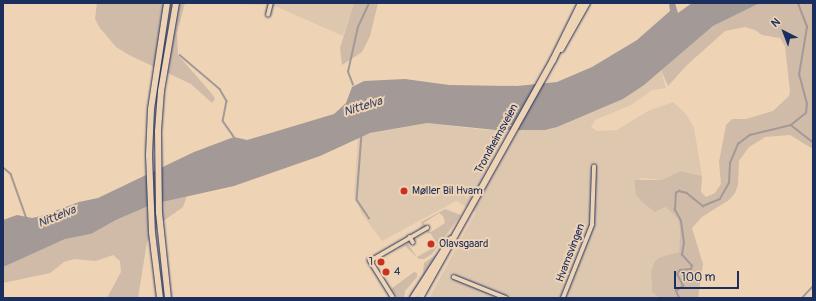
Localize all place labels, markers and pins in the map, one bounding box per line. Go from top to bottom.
place label: Møller Bil Hvam [412,184,483,198]
marker: Møller Bil Hvam [399,186,409,196]
place label: Olavsgaard [439,237,488,251]
marker: Olavsgaard [426,239,436,249]
place label: 1 [369,255,373,269]
marker: 1 [376,257,386,267]
place label: 4 [394,265,400,279]
marker: 4 [381,267,391,277]

